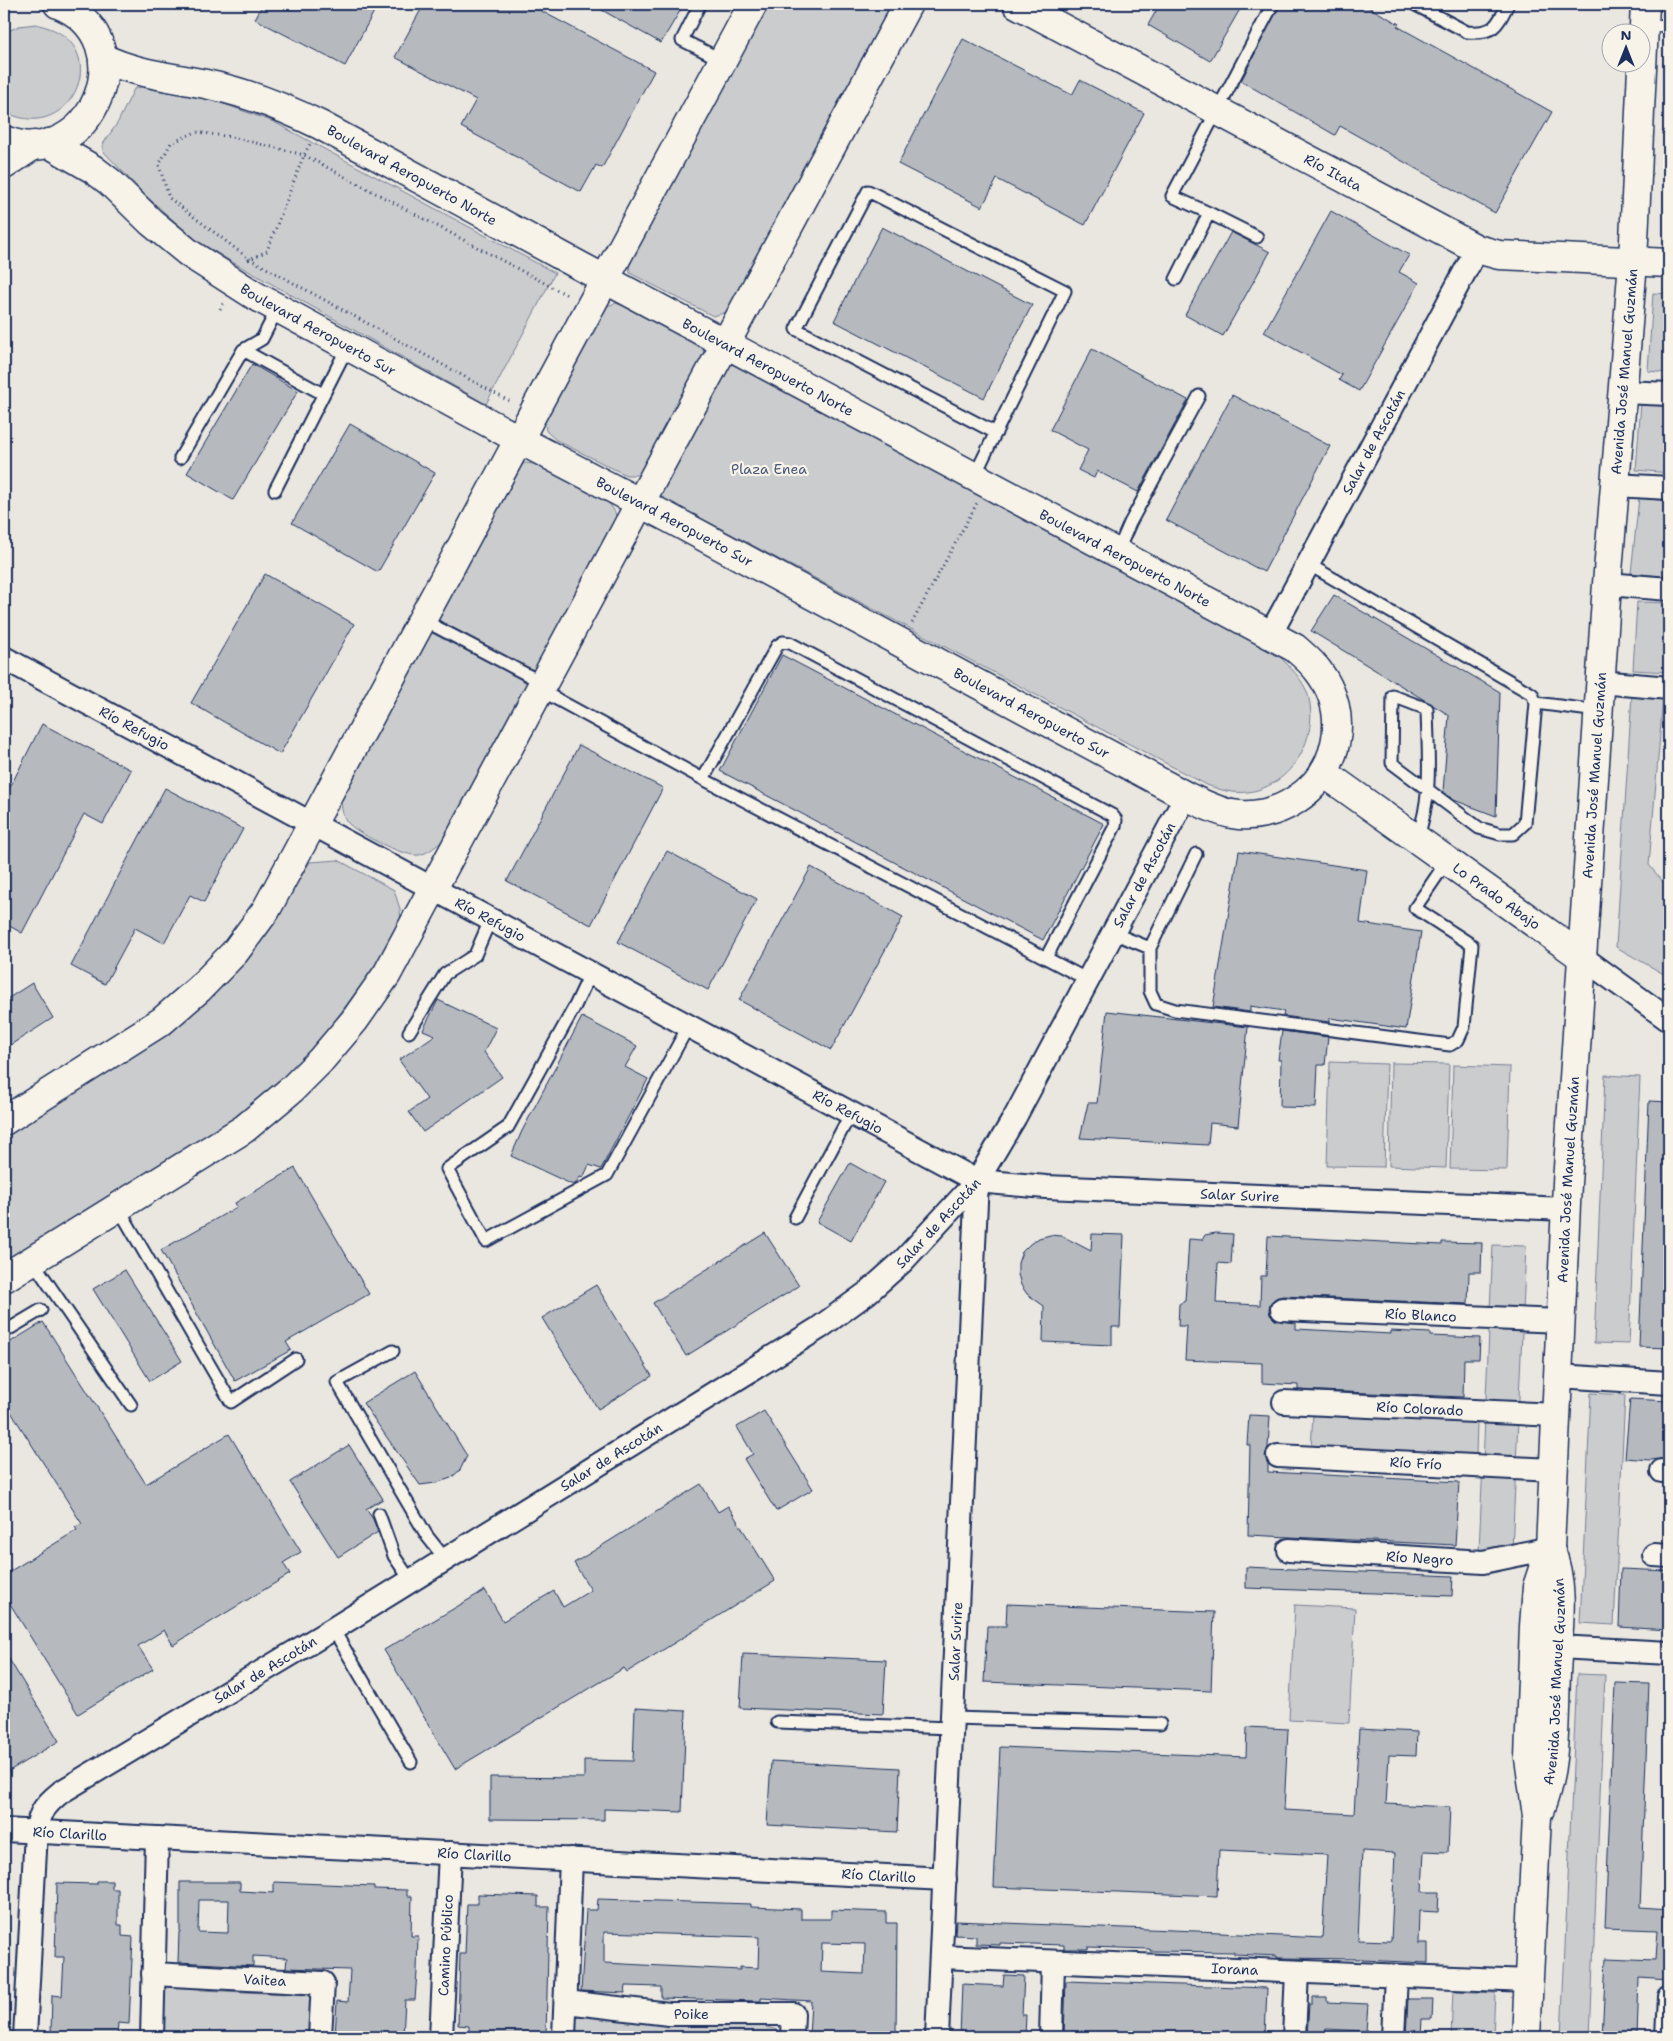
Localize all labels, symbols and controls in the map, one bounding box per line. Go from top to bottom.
north arrow [1600,22,1650,72]
text: N [1620,26,1632,44]
street label: Boulevard Aeropuerto Norte [324,121,500,229]
street label: Río Itata [1301,150,1365,195]
street label: Avenida José Manuel Guzmán [1607,267,1641,475]
street label: Boulevard Aeropuerto Sur [237,280,399,380]
street label: Boulevard Aeropuerto Norte [679,314,857,420]
street label: Salar de Ascotán [1338,386,1409,498]
park label: Plaza Enea [731,460,807,478]
street label: Boulevard Aeropuerto Sur [593,473,757,571]
street label: Boulevard Aeropuerto Norte [1036,505,1214,611]
street label: Boulevard Aeropuerto Sur [950,664,1113,763]
street label: Avenida José Manuel Guzmán [1578,671,1610,879]
street label: Río Refugio [96,702,173,754]
street label: Salar de Ascotán [1109,819,1180,931]
street label: Lo Prado Abajo [1449,859,1544,934]
street label: Río Refugio [452,893,529,946]
street label: Avenida José Manuel Guzmán [1553,1075,1583,1283]
street label: Río Refugio [810,1085,886,1138]
street label: Salar de Ascotán [892,1174,985,1272]
street label: Salar Surire [1200,1185,1280,1206]
street label: Río Blanco [1385,1304,1457,1326]
street label: Río Colorado [1376,1397,1464,1420]
street label: Salar de Ascotán [557,1418,666,1495]
street label: Río Frío [1389,1453,1442,1473]
street label: Río Negro [1385,1547,1454,1569]
street label: Avenida José Manuel Guzmán [1539,1577,1569,1786]
street label: Salar Surire [945,1601,966,1682]
street label: Salar de Ascotán [210,1632,320,1707]
street label: Río Clarillo [32,1823,108,1844]
street label: Río Clarillo [437,1844,512,1865]
street label: Río Clarillo [841,1865,916,1886]
street label: Camino Público [434,1894,457,1996]
street label: Iorana [1211,1959,1259,1979]
street label: Vaitea [243,1970,287,1990]
street label: Poike [674,2005,709,2023]

